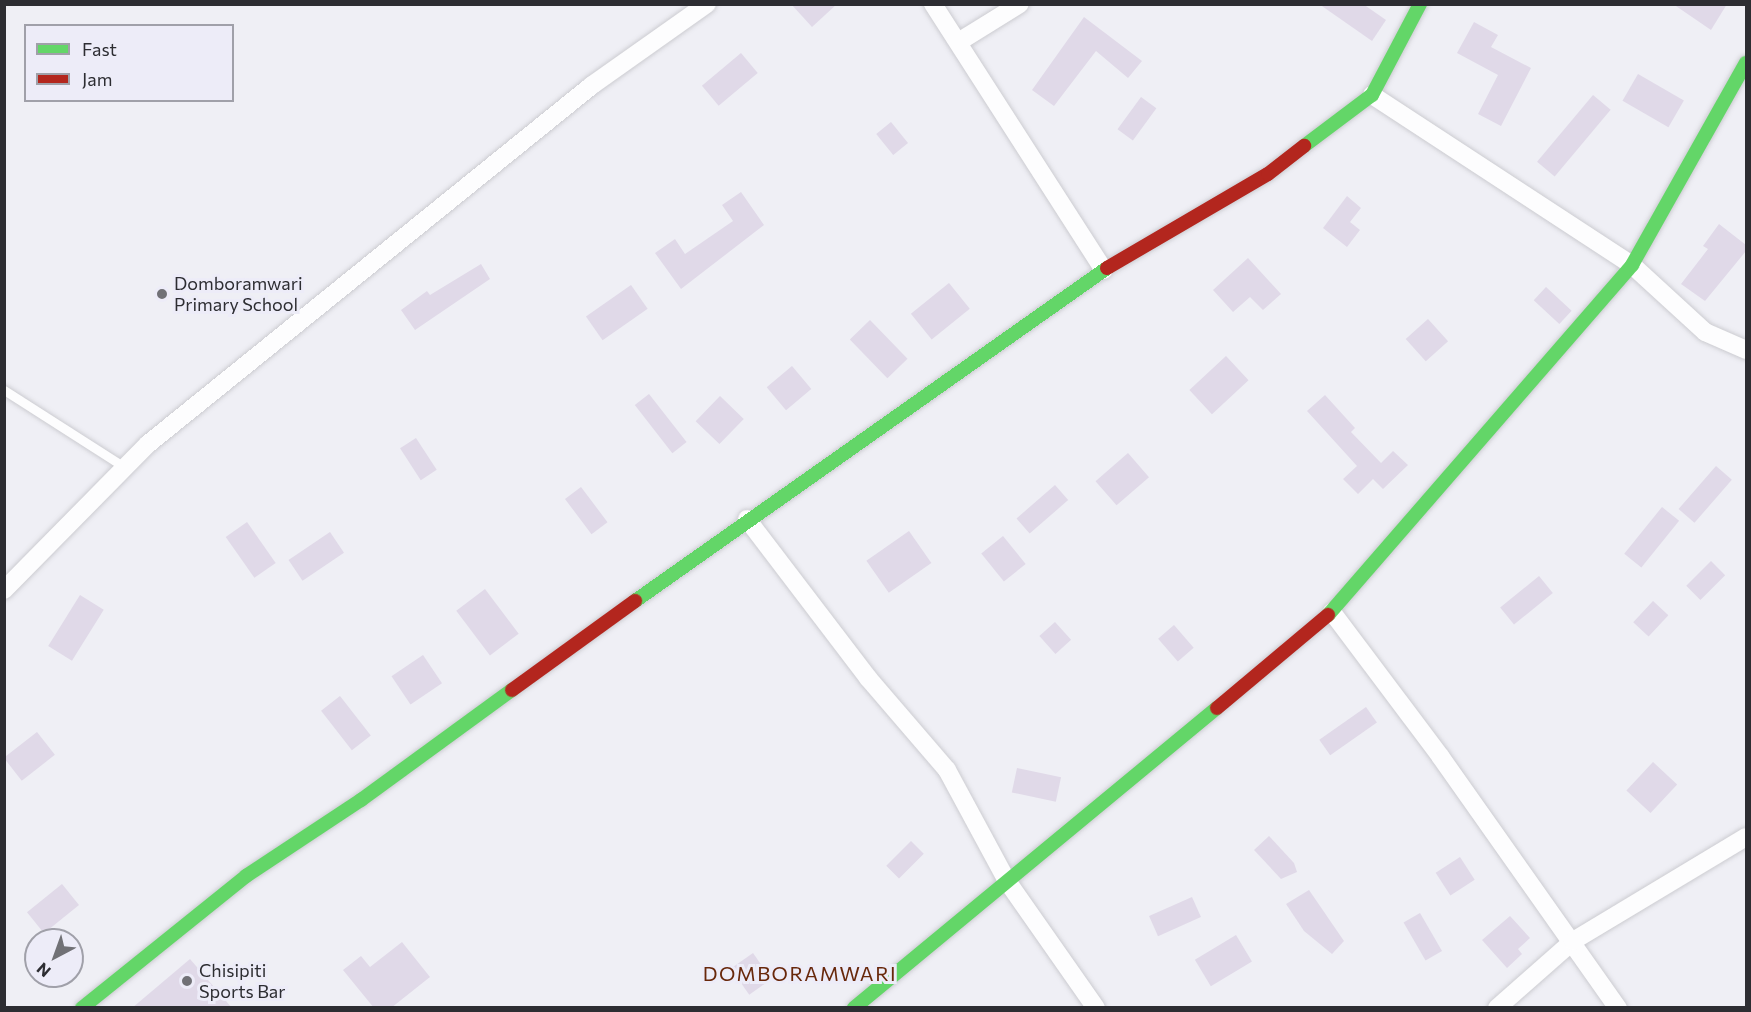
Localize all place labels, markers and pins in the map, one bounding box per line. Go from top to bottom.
place label: Domboramwari Primary School [174,273,303,316]
marker: Domboramwari Primary School [155,287,169,301]
place label: Chisipiti Sports Bar [199,960,285,1002]
marker: Chisipiti Sports Bar [180,974,194,988]

